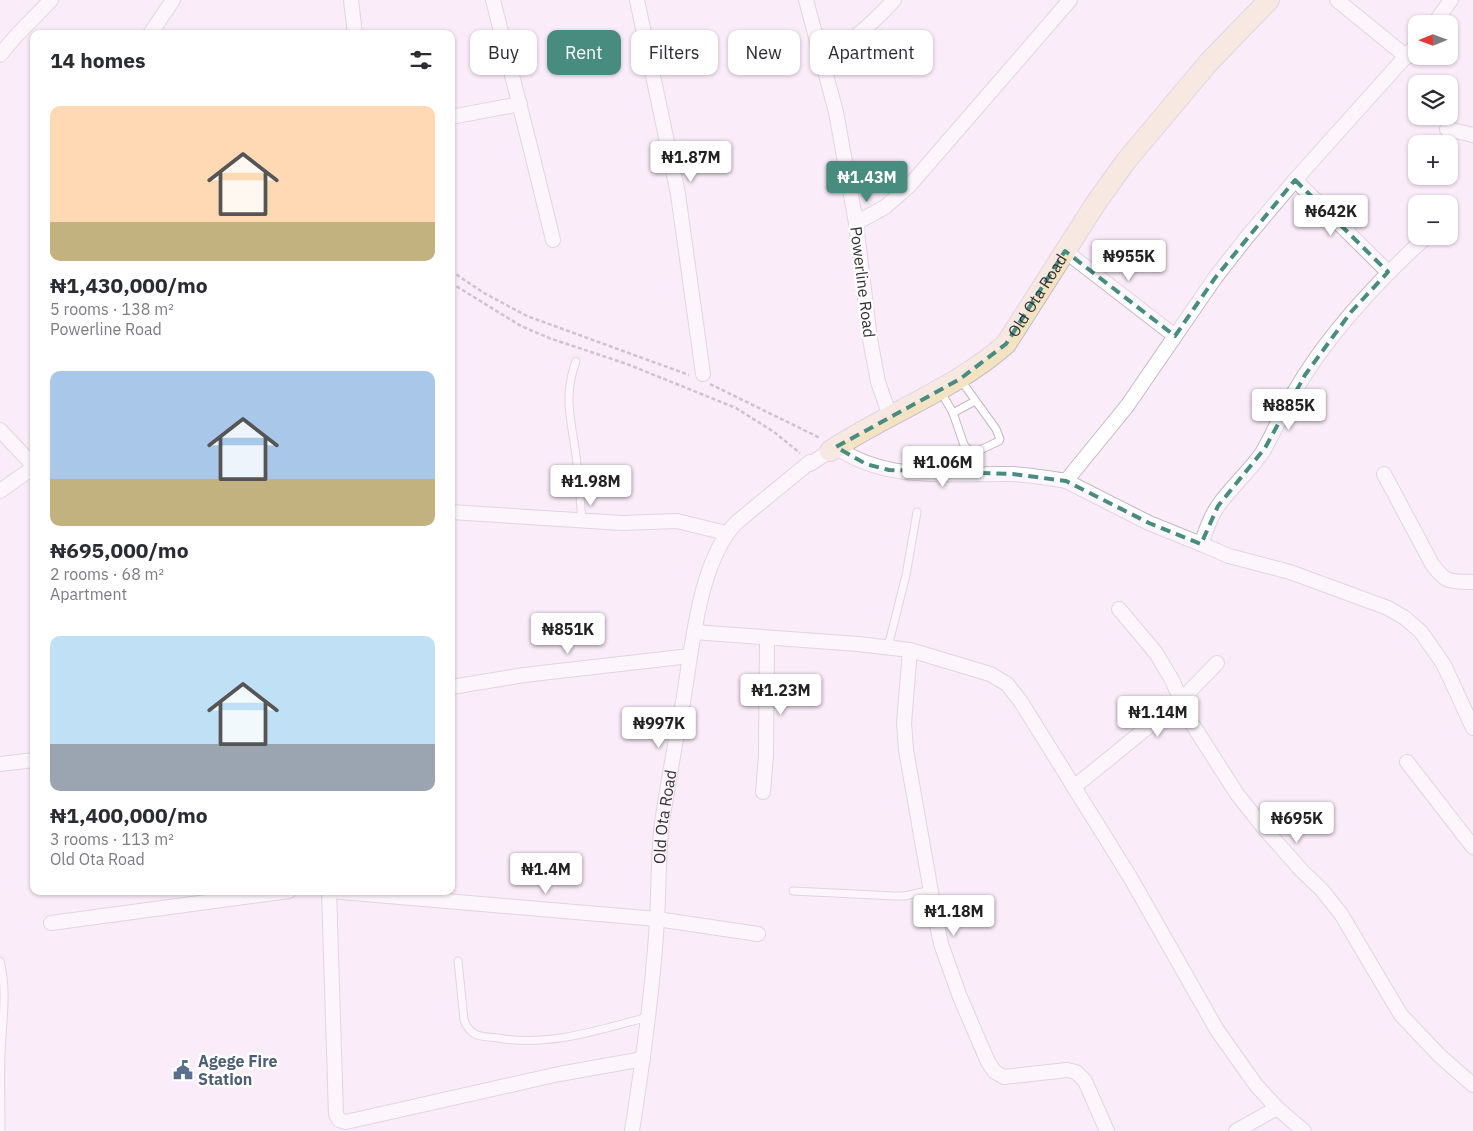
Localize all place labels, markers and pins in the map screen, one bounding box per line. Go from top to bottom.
pin: ₦1.87M [650,140,732,183]
pin: ₦1.43M [826,160,908,203]
pin: ₦642K [1296,194,1366,237]
pin: ₦955K [1094,240,1164,282]
pin: ₦885K [1254,388,1324,431]
pin: ₦1.06M [902,446,984,488]
pin: ₦1.98M [550,464,632,507]
pin: ₦851K [533,612,603,655]
pin: ₦1.23M [740,674,822,716]
pin: ₦1.14M [1117,696,1199,738]
pin: ₦997K [624,706,694,749]
pin: ₦695K [1262,802,1332,844]
pin: ₦1.4M [511,852,581,895]
pin: ₦1.18M [913,894,995,937]
place label: Agege Fire Station [198,1051,278,1089]
public building icon: Agege Fire Station [172,1059,194,1081]

